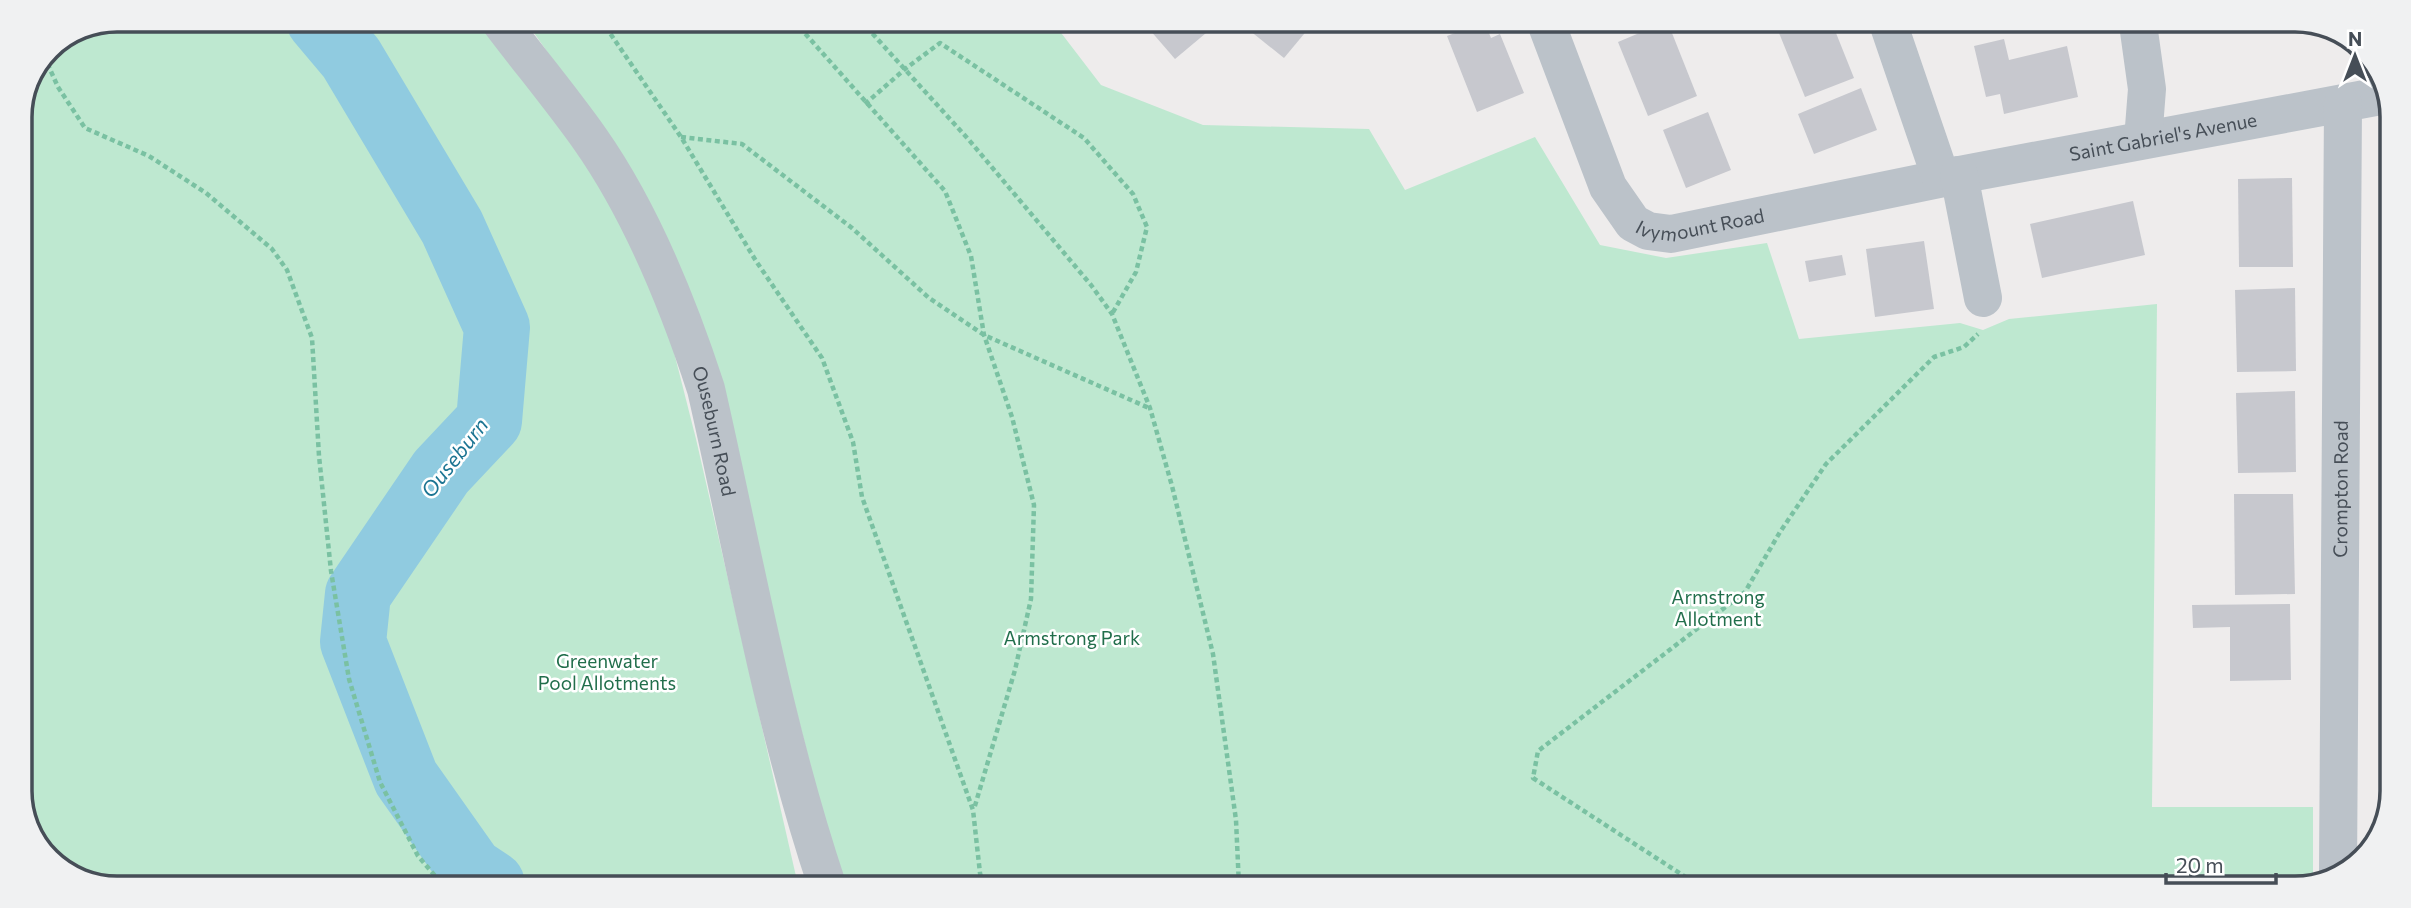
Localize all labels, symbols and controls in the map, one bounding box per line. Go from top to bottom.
north arrow [2320,21,2390,91]
text: N [2348,27,2362,50]
street label: Saint Gabriel's Avenue [2067,107,2259,165]
street label: Ivymount Road [1632,203,1766,246]
street label: Ouseburn Road [688,363,741,498]
water label: Ouseburn [415,412,493,502]
street label: Crompton Road [2328,420,2352,558]
park label: Armstrong Allotment [1671,585,1765,630]
park label: Armstrong Park [1004,626,1140,649]
park label: Greenwater Pool Allotments [538,649,676,694]
scale bar [2166,842,2276,886]
text: 20 m [2176,852,2224,877]

